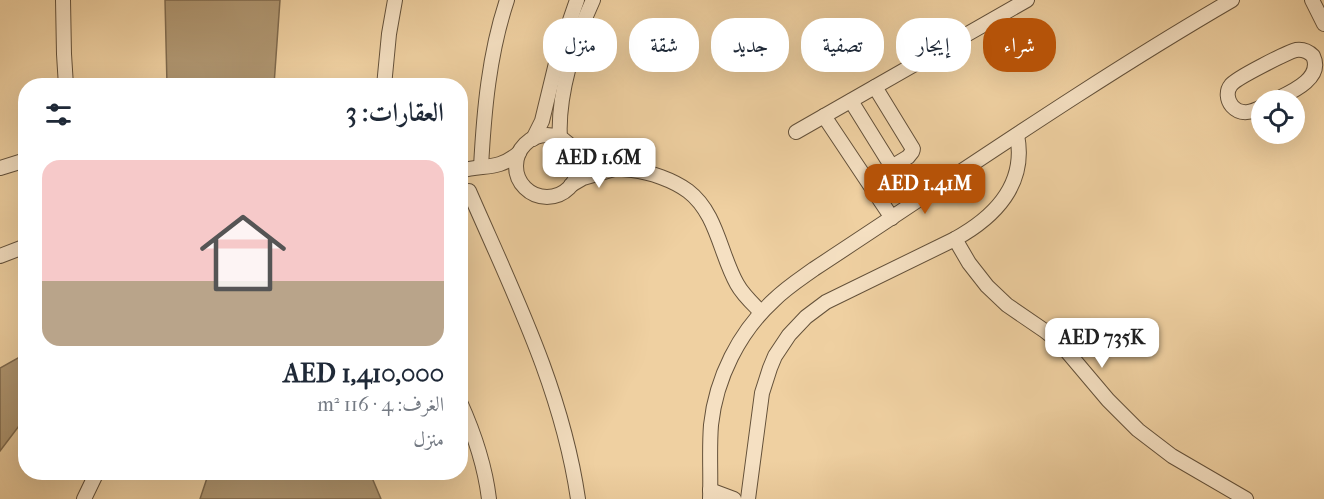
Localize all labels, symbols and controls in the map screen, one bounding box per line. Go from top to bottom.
chip: منزل [543,18,617,72]
chip: شقة [629,18,699,72]
chip: جديد [711,18,789,72]
chip: تصفية [801,18,884,72]
chip: إيجار [896,18,971,72]
chip: شراء [983,18,1056,72]
map controls [1251,90,1305,144]
button: locate [1251,90,1305,144]
text: العقارات: 3 [346,97,444,128]
icon: filters [42,98,75,131]
pin: AED 1.6M [537,138,661,189]
text: AED 1.6M [557,146,641,169]
pin: AED 1.41M [856,164,994,215]
text: AED 1.41M [878,172,972,195]
icon: home [189,199,297,307]
pin: AED 735K [1040,318,1164,369]
text: AED 735K [1059,326,1145,349]
text: AED 1,410,000 [283,358,444,389]
text: الغرف: 4 · 116 m² [317,393,444,416]
text: منزل [413,428,444,451]

